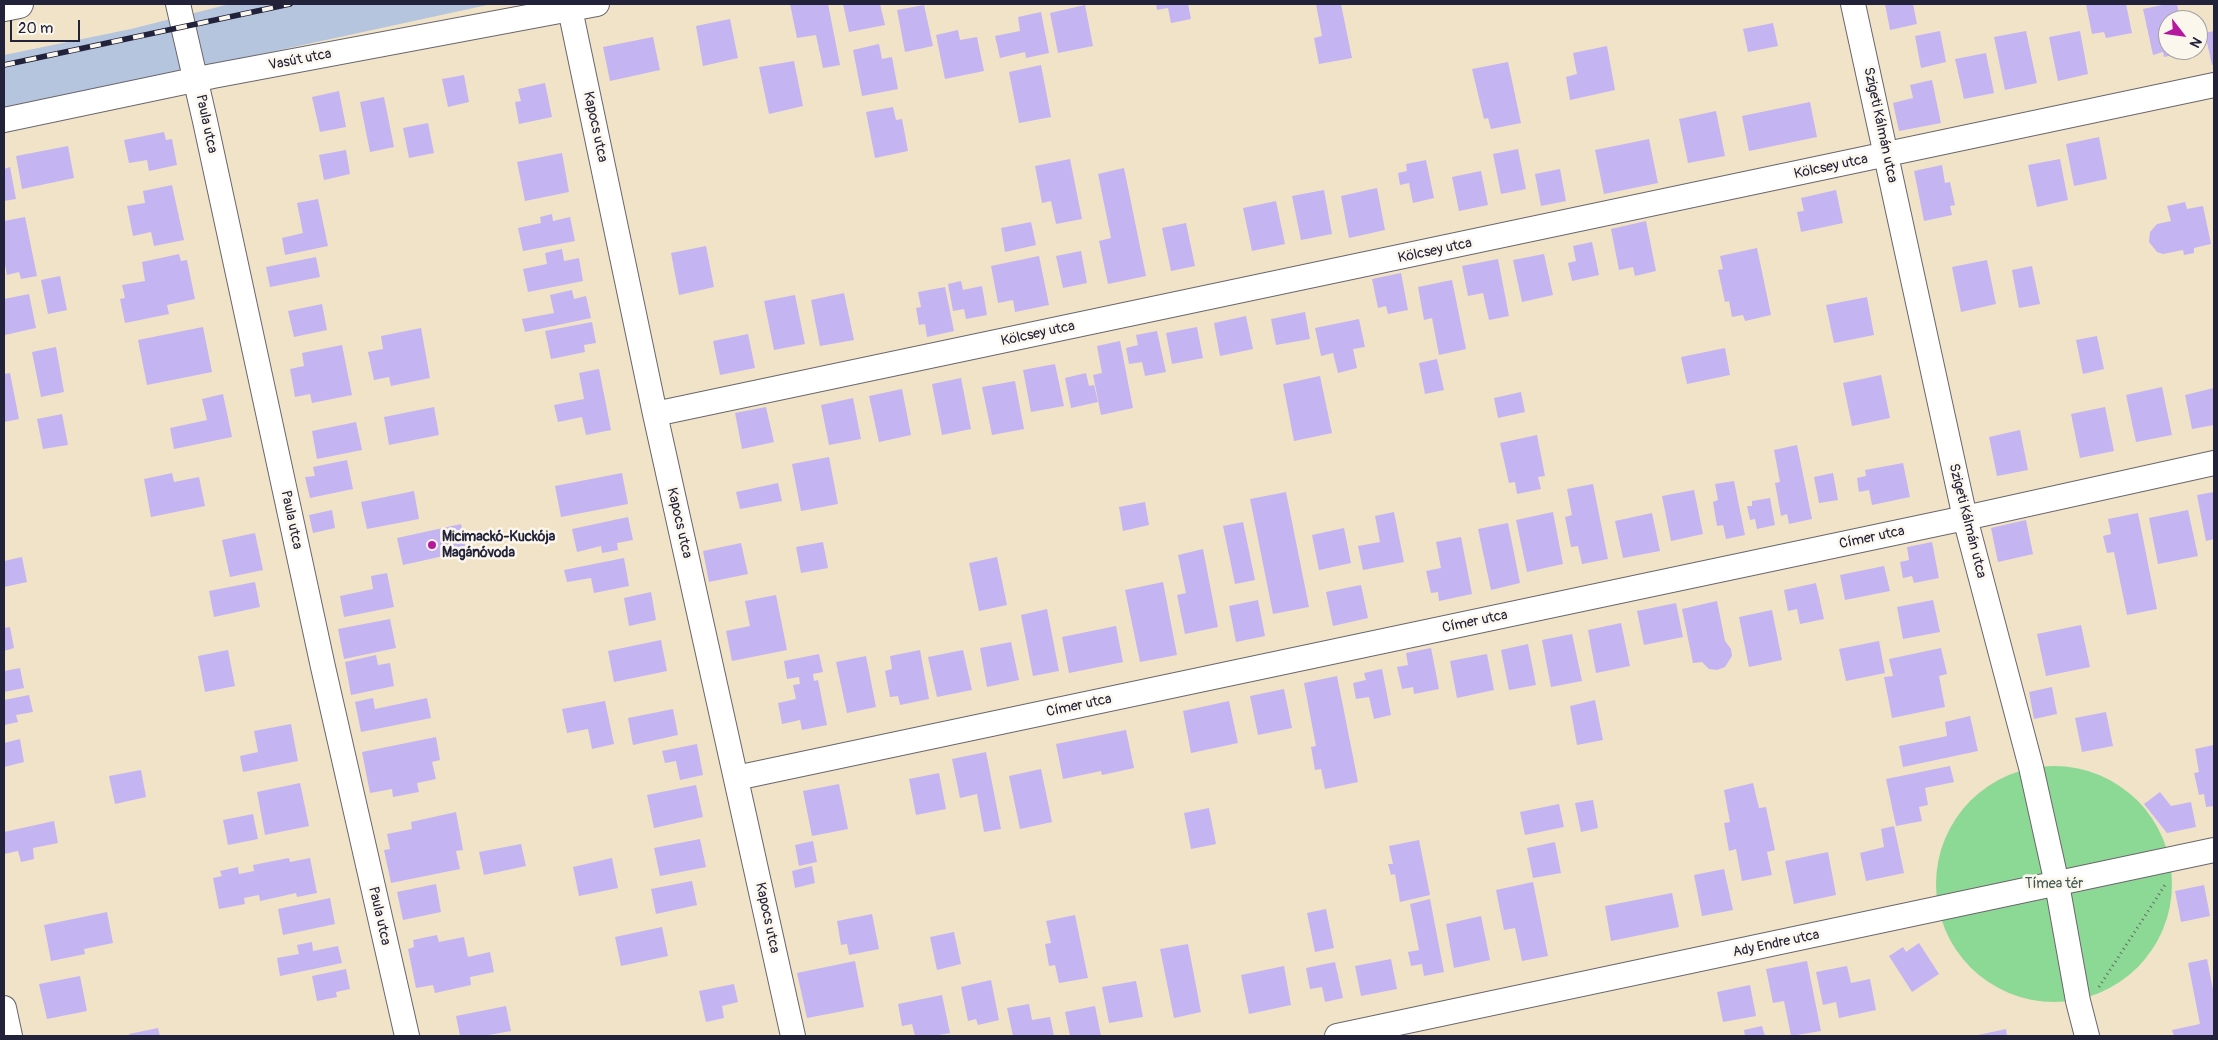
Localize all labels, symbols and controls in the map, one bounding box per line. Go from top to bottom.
scale bar [12,10,82,42]
north arrow [2158,10,2208,60]
text: 20 m [18,19,53,38]
text: N [2186,34,2205,51]
street label: Vasút utca [267,46,333,74]
street label: Szigeti Kálmán utca [1860,66,1900,184]
street label: Kapocs utca [579,90,611,164]
street label: Paula utca [192,93,220,155]
street label: Kölcsey utca [1793,151,1869,183]
street label: Kölcsey utca [1397,235,1473,267]
street label: Kölcsey utca [1000,318,1076,350]
street label: Szigeti Kálmán utca [1945,462,1989,580]
street label: Kapocs utca [663,486,695,560]
street label: Paula utca [277,489,305,551]
street label: Címer utca [1838,523,1906,553]
place label: Micimackó-Kuckója Magánóvoda [442,529,555,562]
marker: Micimackó-Kuckója Magánóvoda [426,539,438,551]
street label: Címer utca [1441,607,1509,637]
street label: Címer utca [1045,691,1113,721]
park label: Tímea tér [2025,876,2083,892]
street label: Kapocs utca [751,881,783,955]
street label: Paula utca [364,885,394,947]
street label: Ady Endre utca [1731,927,1821,961]

